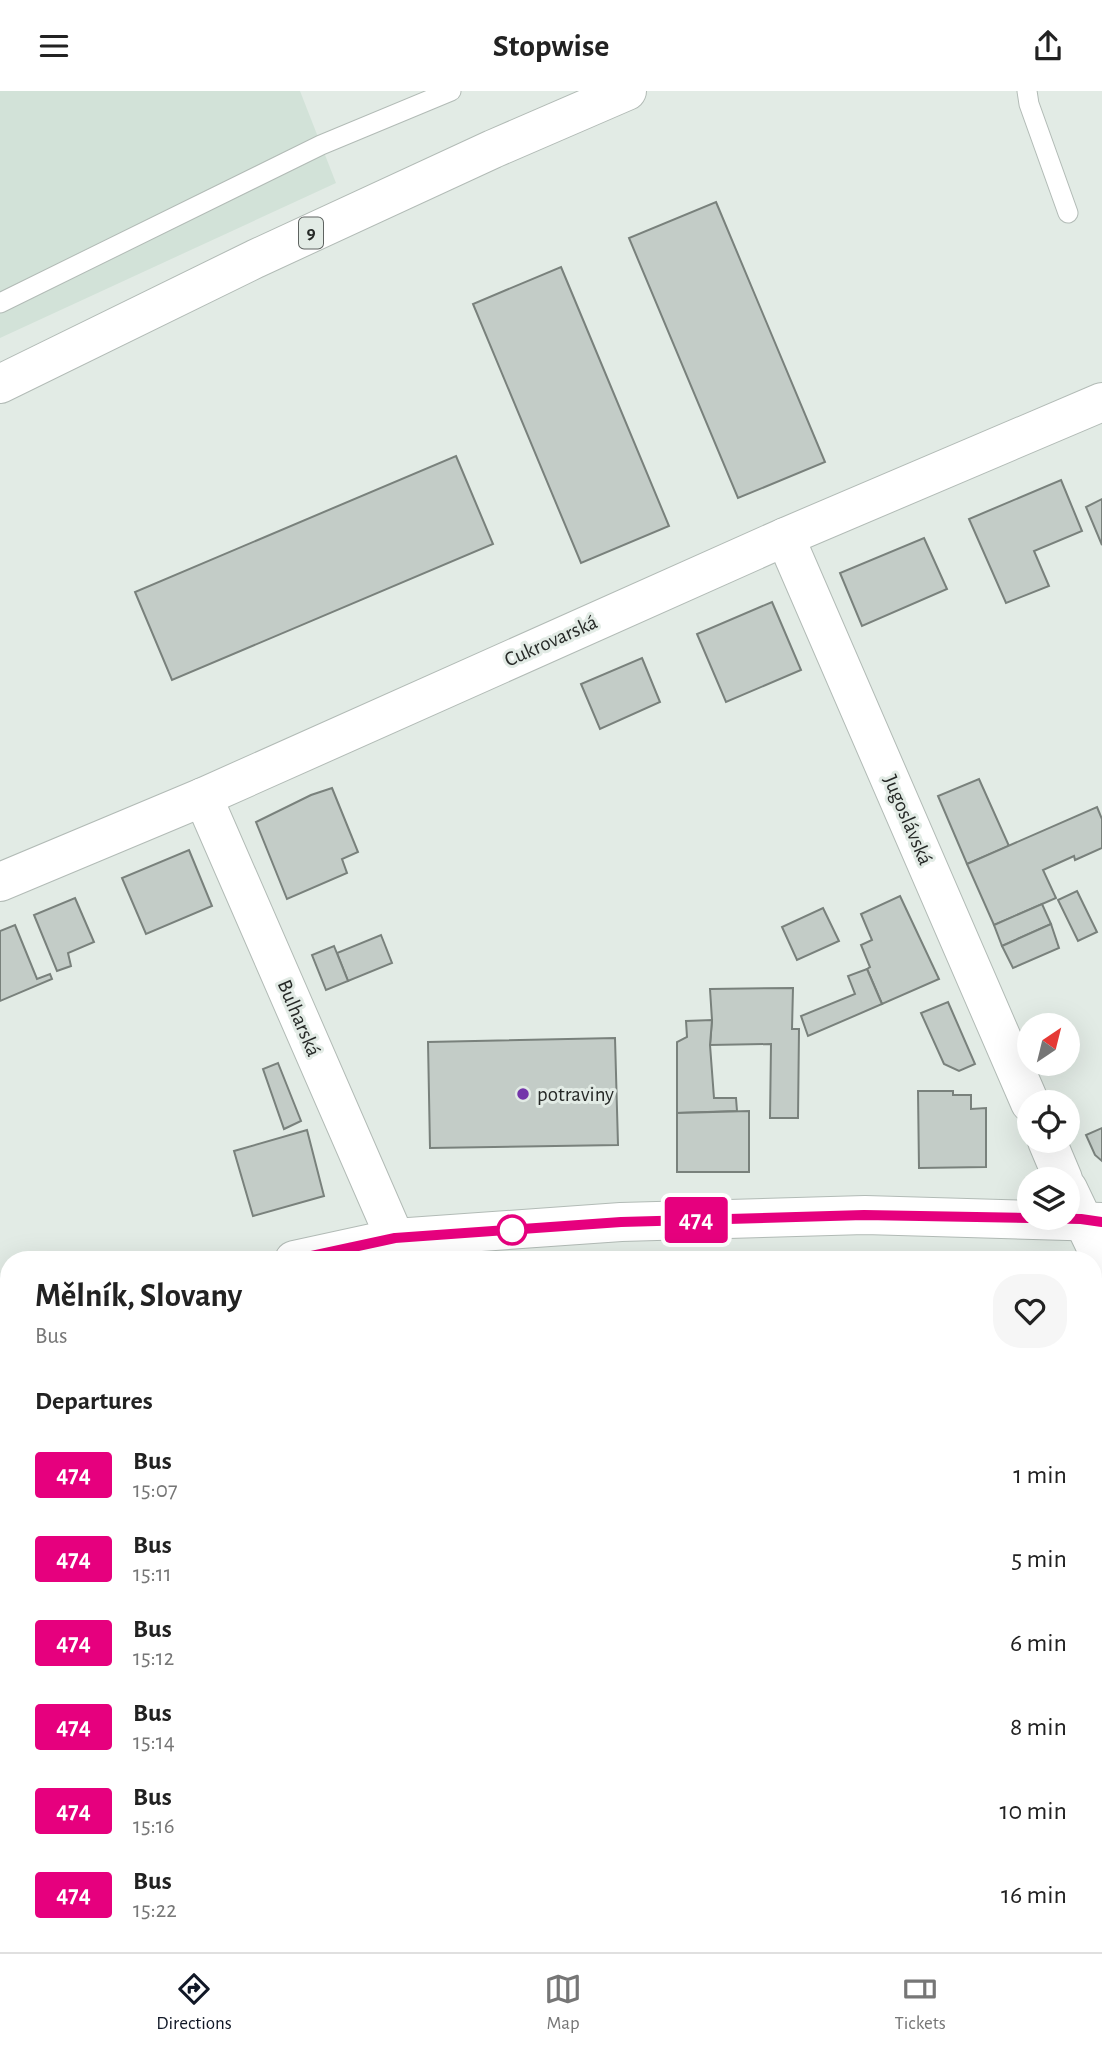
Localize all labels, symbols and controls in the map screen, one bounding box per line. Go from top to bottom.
icon: menu [35,27,73,65]
icon: share [1029,27,1067,65]
text: Stopwise [493,30,609,62]
road number: 9 [299,217,323,249]
street label: Cukrovarská [501,611,601,671]
street label: Jugoslávská [880,772,936,868]
street label: Bulharská [274,977,325,1060]
north arrow [1017,1013,1080,1076]
map controls [1017,1013,1080,1230]
place label: potraviny [537,1084,614,1105]
marker: potraviny [515,1086,531,1102]
button: locate [1017,1090,1080,1153]
button: layers [1017,1167,1080,1230]
line badge: 474 [656,1197,736,1243]
text: 474 [679,1208,713,1232]
unlabelled marker [497,1215,527,1245]
button: heart [993,1274,1067,1348]
text: Mělník, Slovany [35,1280,242,1313]
text: Bus [35,1325,68,1348]
text: Departures [35,1388,153,1414]
text: Bus [133,1448,172,1474]
text: 1 min [1013,1462,1067,1488]
text: 474 [56,1463,91,1487]
text: 15:07 [133,1479,178,1502]
text: Bus [133,1532,172,1558]
text: 5 min [1011,1546,1067,1572]
text: 474 [56,1547,91,1571]
text: 15:11 [133,1563,172,1586]
text: Bus [133,1616,172,1642]
text: 6 min [1010,1630,1067,1656]
text: 474 [56,1631,91,1655]
text: 15:12 [133,1647,174,1670]
text: Bus [133,1700,172,1726]
text: 8 min [1010,1714,1067,1740]
text: 474 [56,1715,91,1739]
text: 15:14 [133,1731,175,1754]
text: Bus [133,1784,172,1810]
text: 10 min [1000,1798,1067,1824]
text: 474 [56,1799,91,1823]
text: 15:16 [133,1815,175,1838]
text: Bus [133,1868,172,1894]
text: 16 min [1001,1882,1067,1908]
text: 474 [56,1883,91,1907]
text: 15:22 [133,1899,177,1922]
tab: Directions [156,1970,232,2035]
tab: Map [544,1970,582,2035]
tab: Tickets [894,1970,946,2035]

